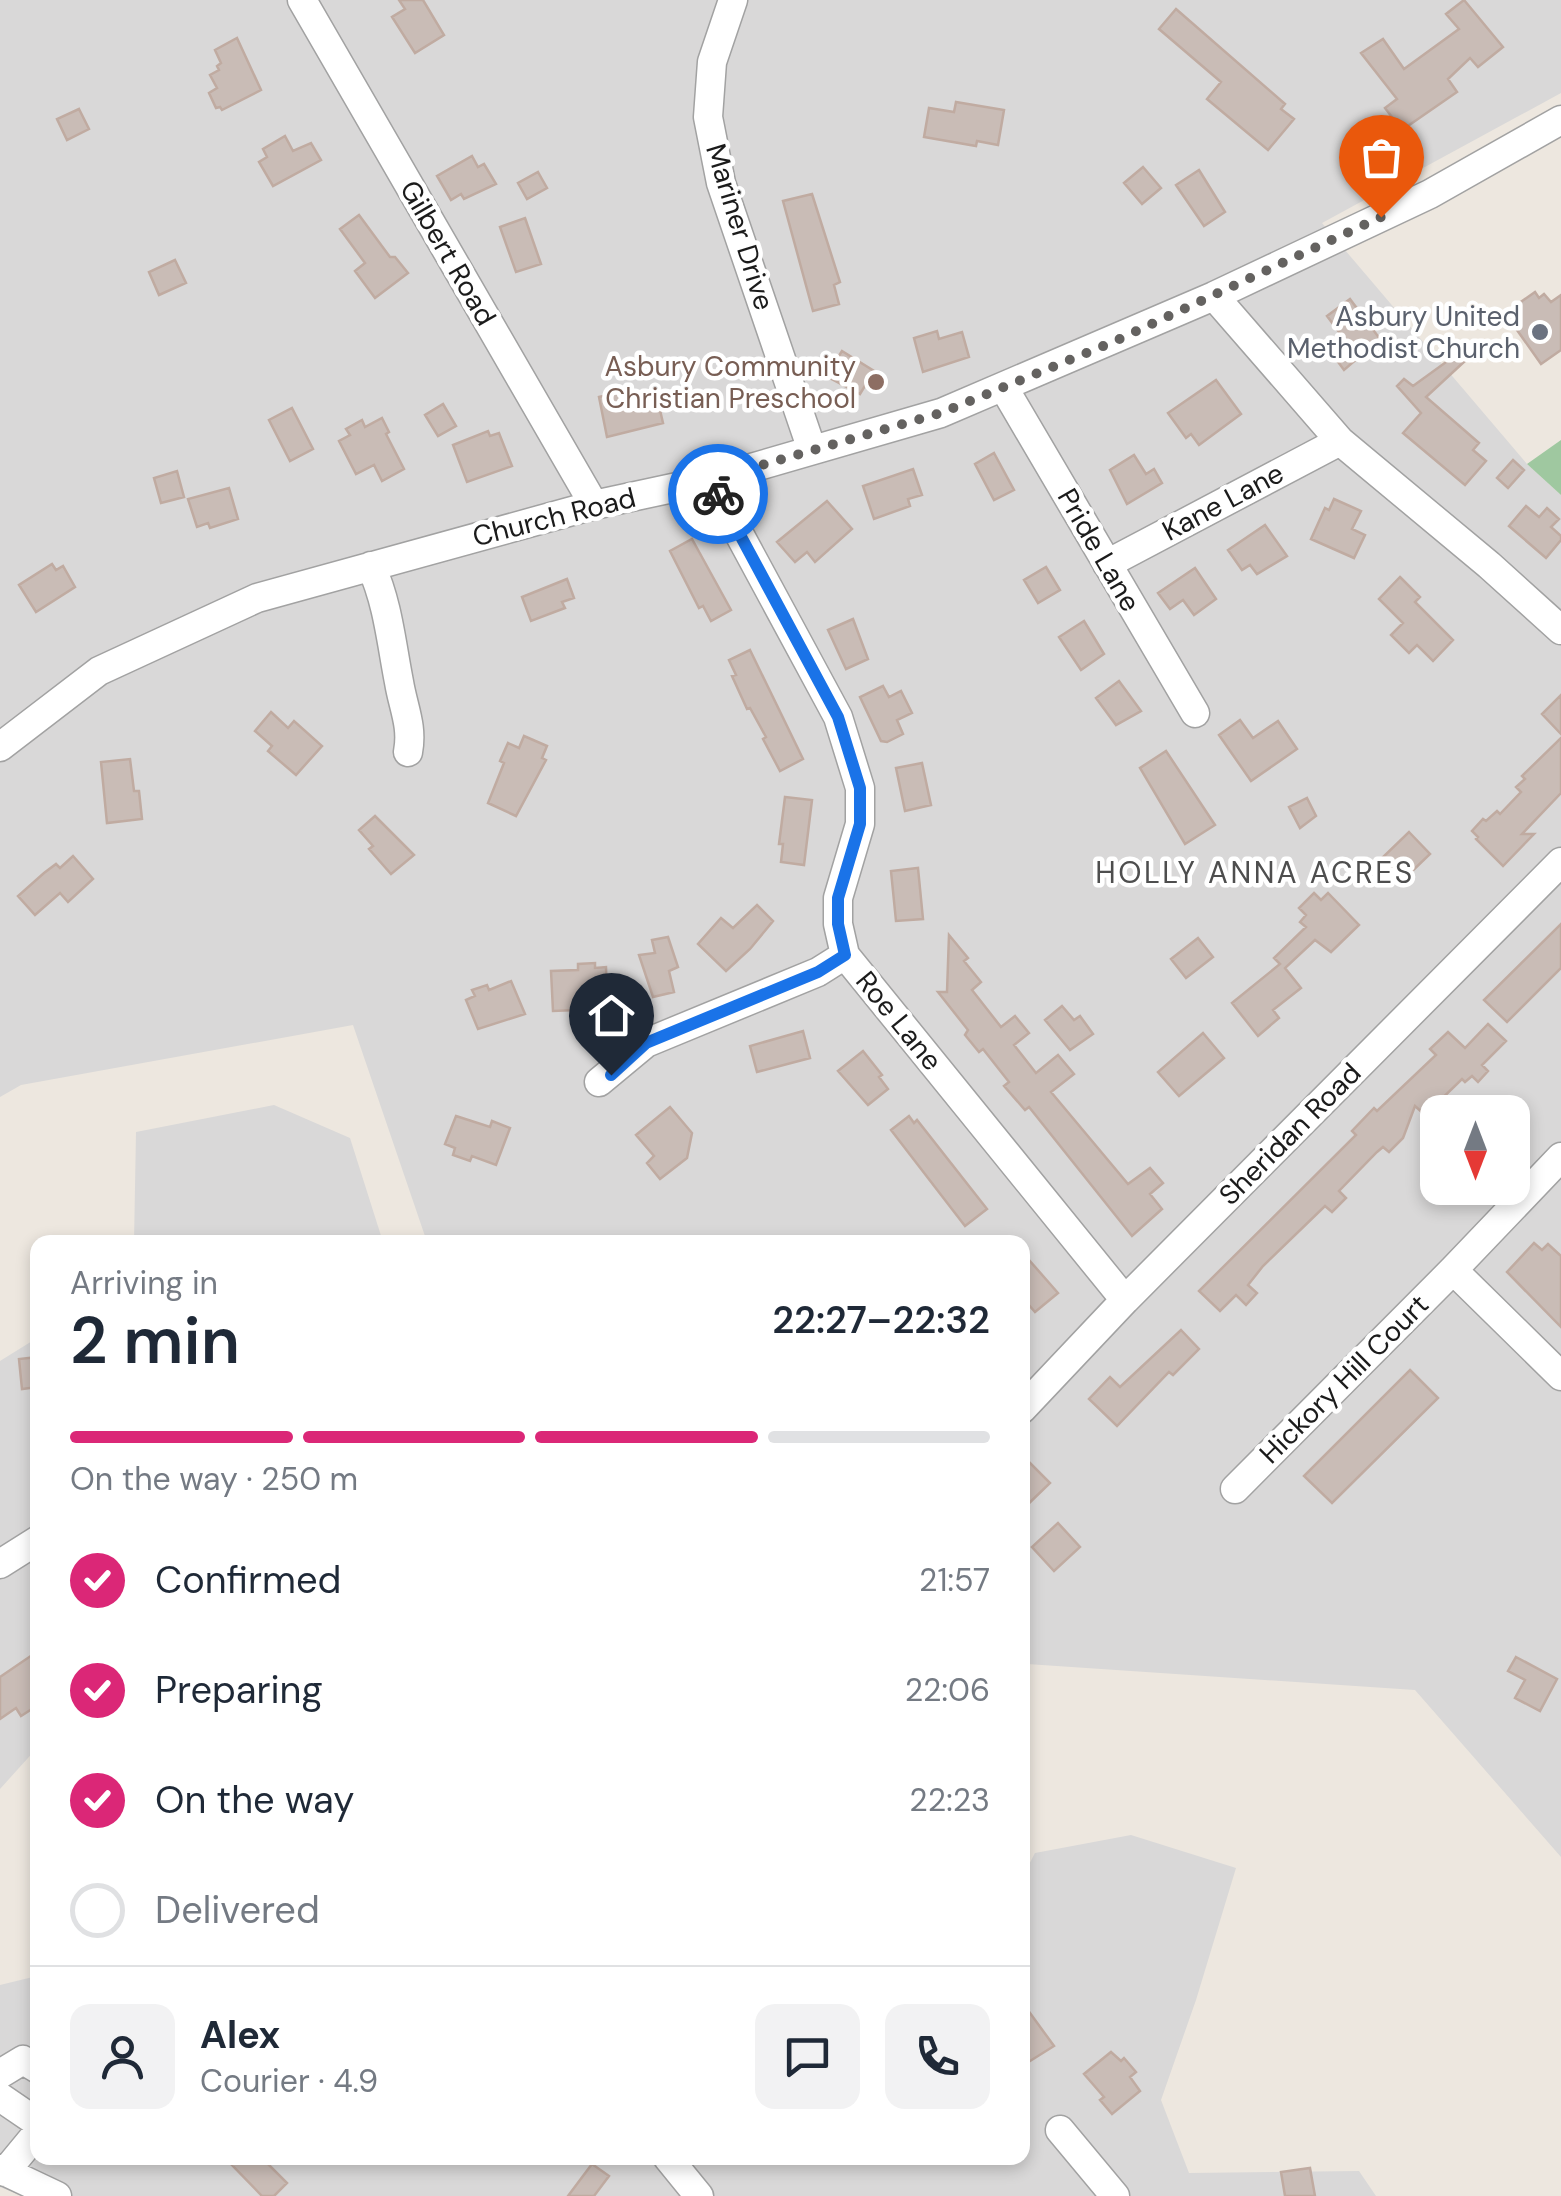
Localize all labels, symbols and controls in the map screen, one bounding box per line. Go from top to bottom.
pin [1339,115,1424,218]
icon: bag [1354,130,1409,185]
street label: Mariner Drive [697,139,783,315]
street label: Gilbert Road [392,174,504,332]
place label: Asbury United Methodist Church [1287,298,1520,367]
marker: Asbury United Methodist Church [1529,321,1551,343]
place label: Asbury Community Christian Preschool [604,348,856,417]
marker: Asbury Community Christian Preschool [865,371,887,393]
courier [668,444,768,544]
street label: Kane Lane [1156,455,1290,549]
icon: bike [691,467,746,522]
street label: Church Road [469,479,639,555]
street label: Pride Lane [1049,482,1149,618]
district label: HOLLY ANNA ACRES [1095,853,1415,892]
street label: Roe Lane [848,964,950,1078]
pin [569,973,654,1076]
icon: home [584,988,639,1043]
street label: Sheridan Road [1211,1055,1369,1213]
north arrow [1420,1095,1530,1205]
map controls [1420,1095,1530,1205]
text: Arriving in [70,1262,218,1304]
street label: Hickory Hill Court [1251,1286,1437,1472]
text: 22:27–22:32 [772,1295,990,1345]
text: 2 min [70,1299,240,1383]
text: On the way · 250 m [70,1458,358,1500]
icon: check [70,1553,125,1608]
text: Confirmed [155,1555,341,1605]
text: 21:57 [919,1559,990,1601]
icon: check [70,1663,125,1718]
text: Preparing [155,1665,323,1715]
text: 22:06 [905,1669,990,1711]
icon: check [70,1773,125,1828]
text: On the way [155,1775,354,1825]
text: 22:23 [909,1779,990,1821]
text: Delivered [155,1885,320,1935]
button: person [70,2004,175,2109]
button: chat [755,2004,860,2109]
button: phone [885,2004,990,2109]
text: Alex [200,2010,280,2060]
text: Courier · 4.9 [200,2060,378,2102]

